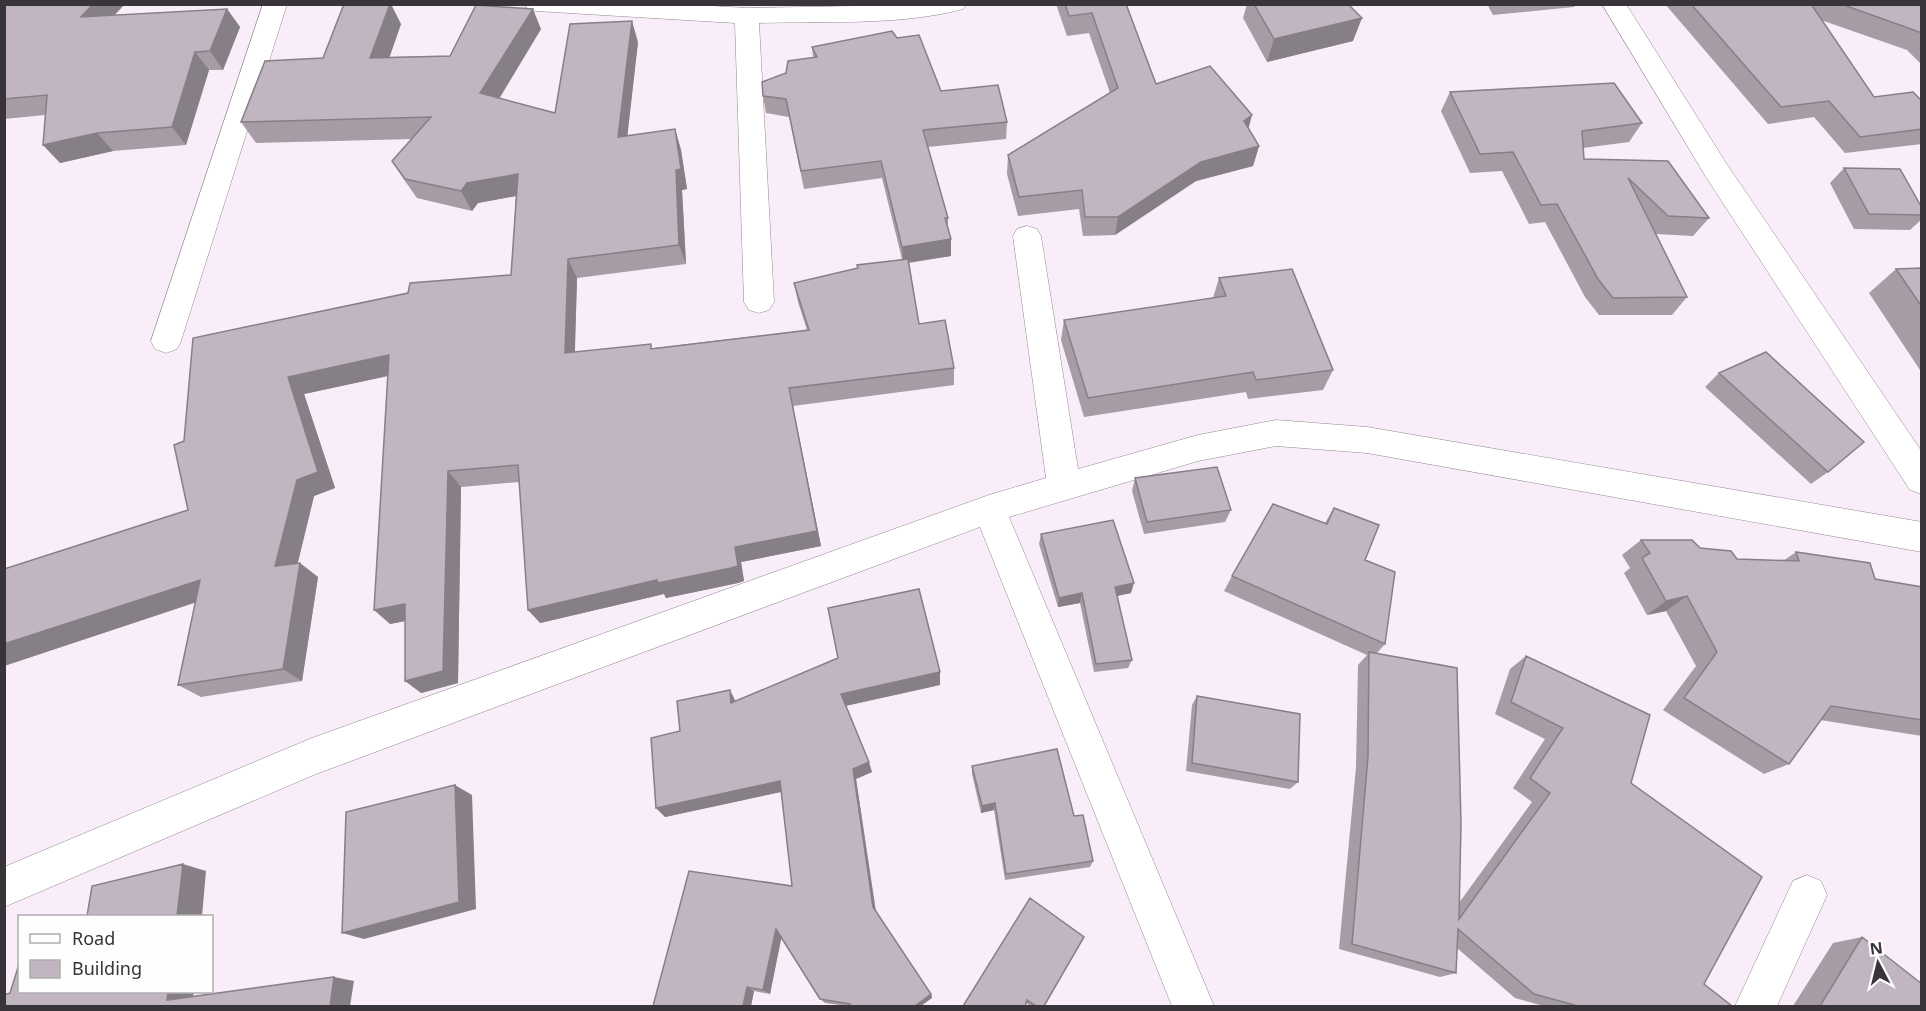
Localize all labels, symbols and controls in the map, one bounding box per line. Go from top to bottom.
legend [18,915,213,993]
text: Road [72,926,115,950]
north arrow [1848,933,1908,993]
text: N [1868,936,1884,960]
text: Building [72,956,142,980]

